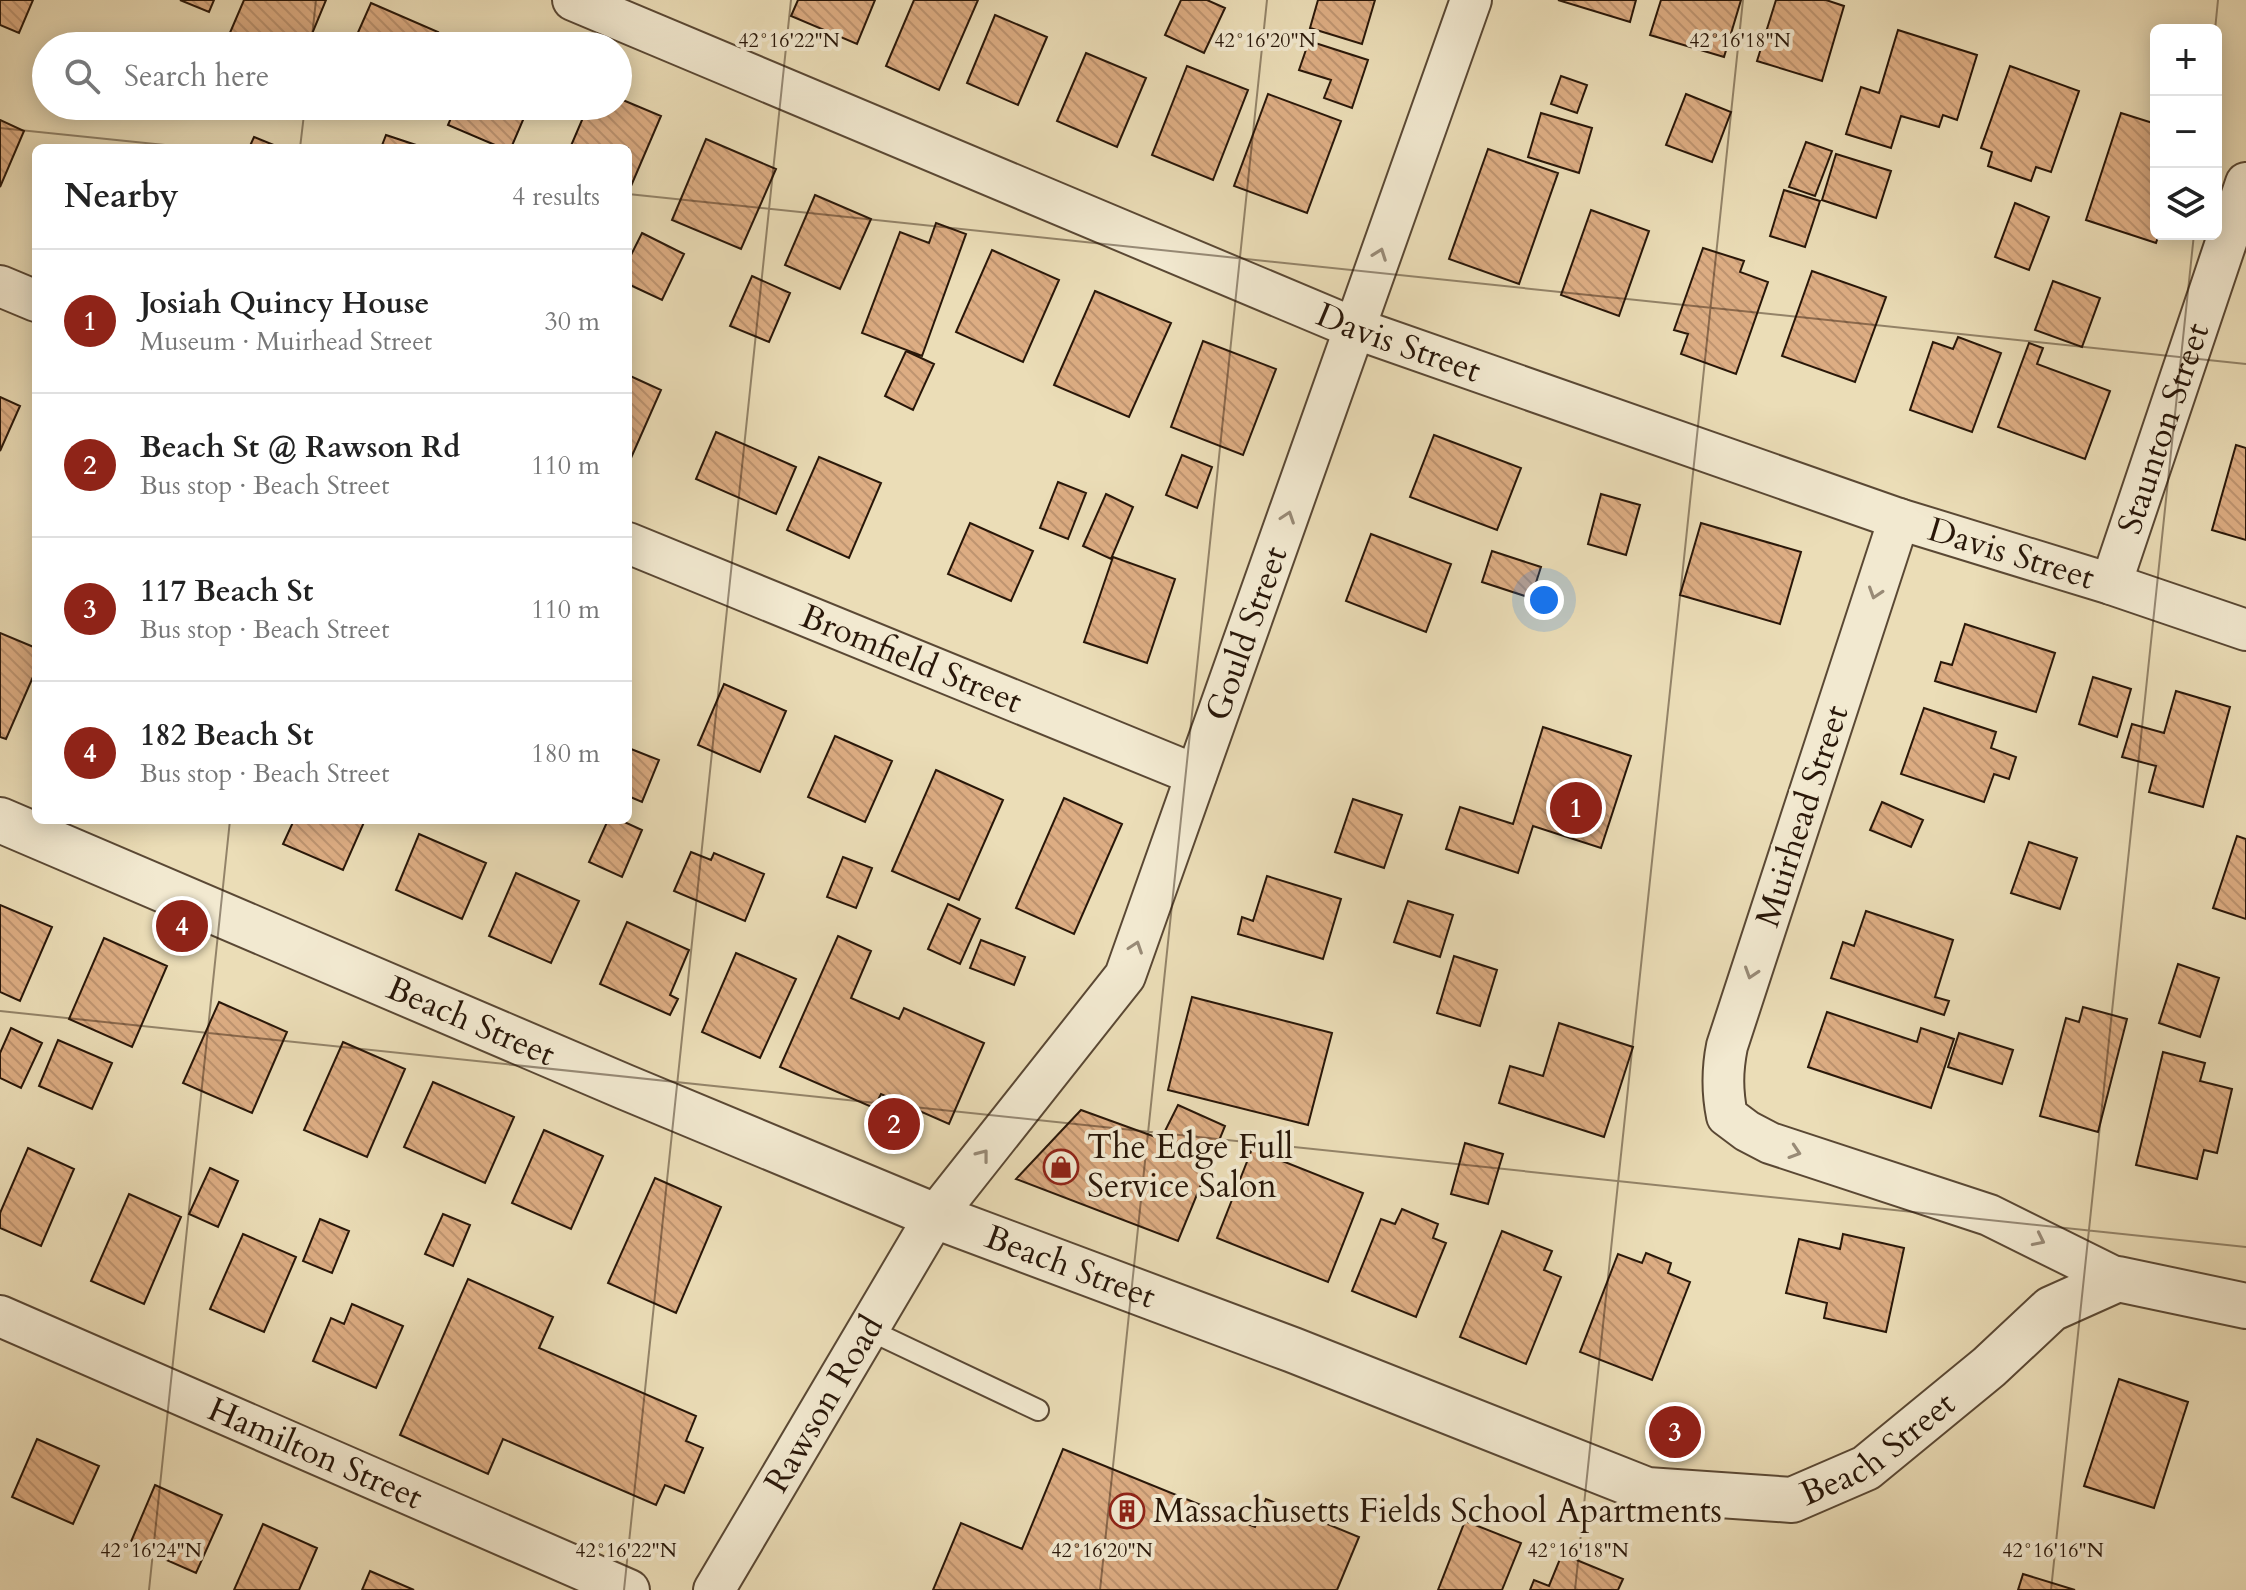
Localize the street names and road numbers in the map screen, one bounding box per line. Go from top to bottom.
street label: Davis Street [1309,292,1487,394]
street label: Staunton Street [2106,317,2220,540]
street label: Davis Street [1923,506,2100,601]
street label: Gould Street [1194,540,1299,727]
street label: Bromfield Street [794,593,1029,725]
street label: Muirhead Street [1745,699,1860,933]
street label: Beach Street [380,965,562,1077]
street label: Beach Street [979,1214,1162,1320]
street label: Rawson Road [754,1307,894,1501]
street label: Beach Street [1793,1381,1965,1517]
street label: Hamilton Street [201,1386,430,1520]

